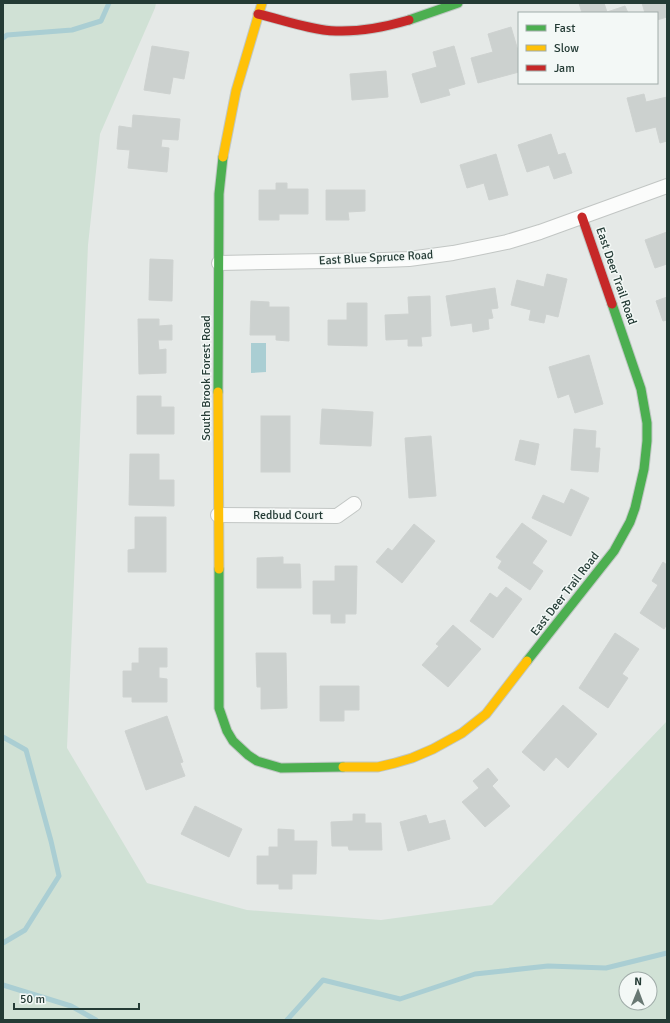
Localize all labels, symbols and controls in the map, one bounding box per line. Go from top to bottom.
legend [518,12,658,84]
text: Fast [554,21,575,36]
text: Slow [554,41,579,56]
text: Jam [554,61,575,76]
street label: East Deer Trail Road [592,225,640,327]
street label: East Blue Spruce Road [318,248,434,268]
street label: South Brook Forest Road [199,315,214,441]
street label: Redbud Court [253,508,323,523]
street label: East Deer Trail Road [528,549,602,639]
north arrow [618,971,658,1011]
text: N [634,975,642,988]
scale bar [14,985,139,1011]
text: 50 m [20,992,45,1007]

